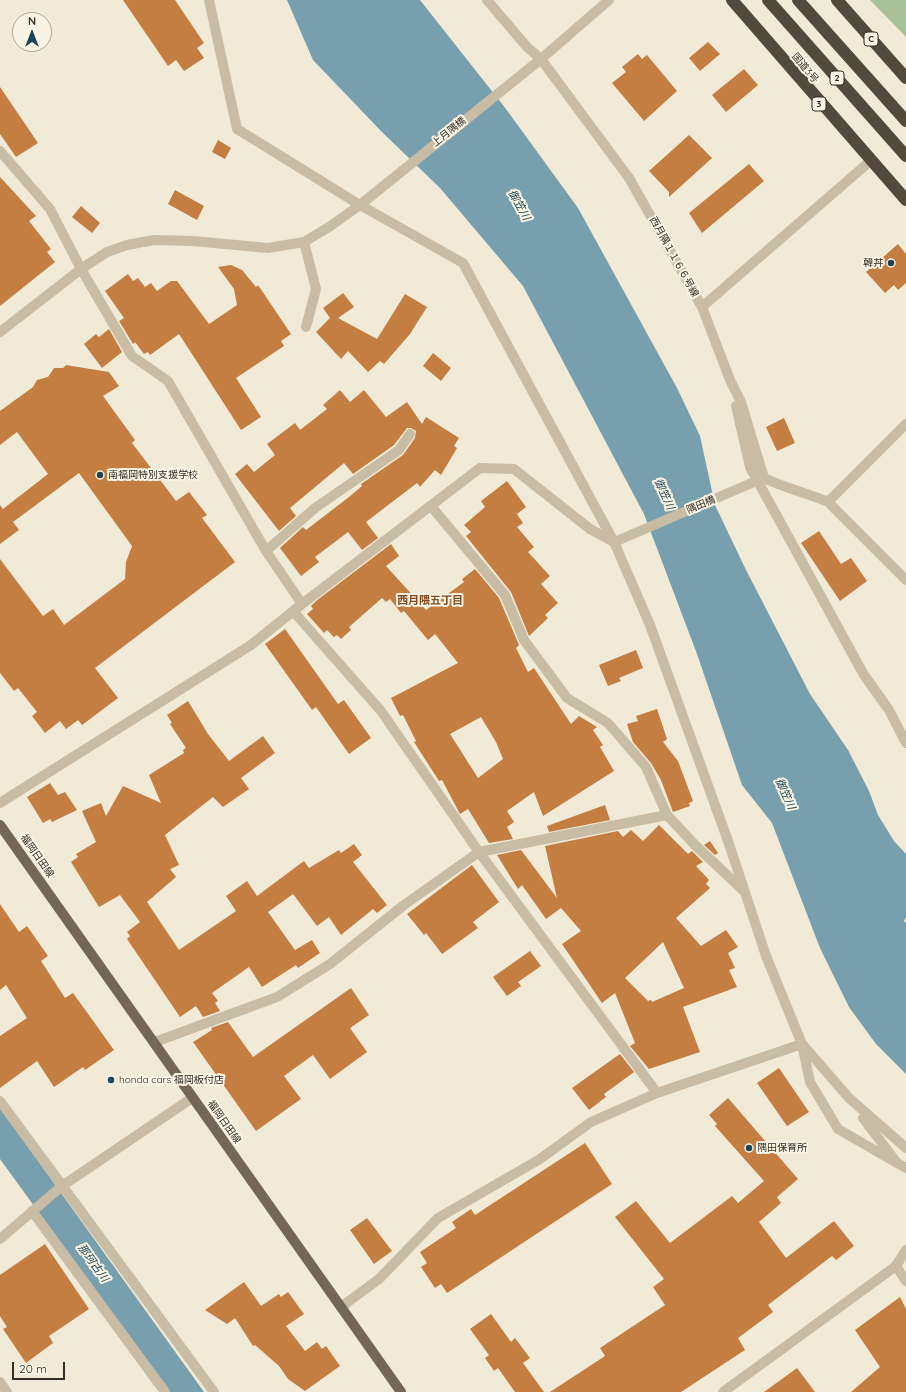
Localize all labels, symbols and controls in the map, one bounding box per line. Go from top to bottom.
north arrow [12,12,52,52]
text: N [28,14,36,28]
road number: C [864,32,878,46]
street label: 国道3号 [789,51,821,85]
road number: 2 [830,71,844,85]
road number: 3 [812,97,826,111]
street label: 上月隅橋 [430,115,468,149]
water label: 御笠川 [505,187,533,223]
street label: 西月隅１１６６号線 [647,215,701,299]
place label: 韓丼 [863,257,883,269]
marker: 韓丼 [886,258,896,268]
place label: 南福岡特別支援学校 [108,469,198,481]
marker: 南福岡特別支援学校 [95,470,105,480]
water label: 御笠川 [651,476,677,512]
street label: 隅田橋 [685,494,717,516]
district label: 西月隈五丁目 [397,594,463,608]
water label: 御笠川 [772,776,798,812]
street label: 福岡日田線 [18,832,56,880]
place label: honda cars 福岡板付店 [119,1074,224,1086]
marker: honda cars 福岡板付店 [106,1075,116,1085]
street label: 福岡日田線 [205,1098,243,1146]
place label: 隅田保育所 [757,1142,807,1154]
marker: 隅田保育所 [744,1143,754,1153]
water label: 那珂古川 [75,1241,111,1285]
scale bar [14,1354,67,1380]
text: 20 m [19,1361,47,1376]

